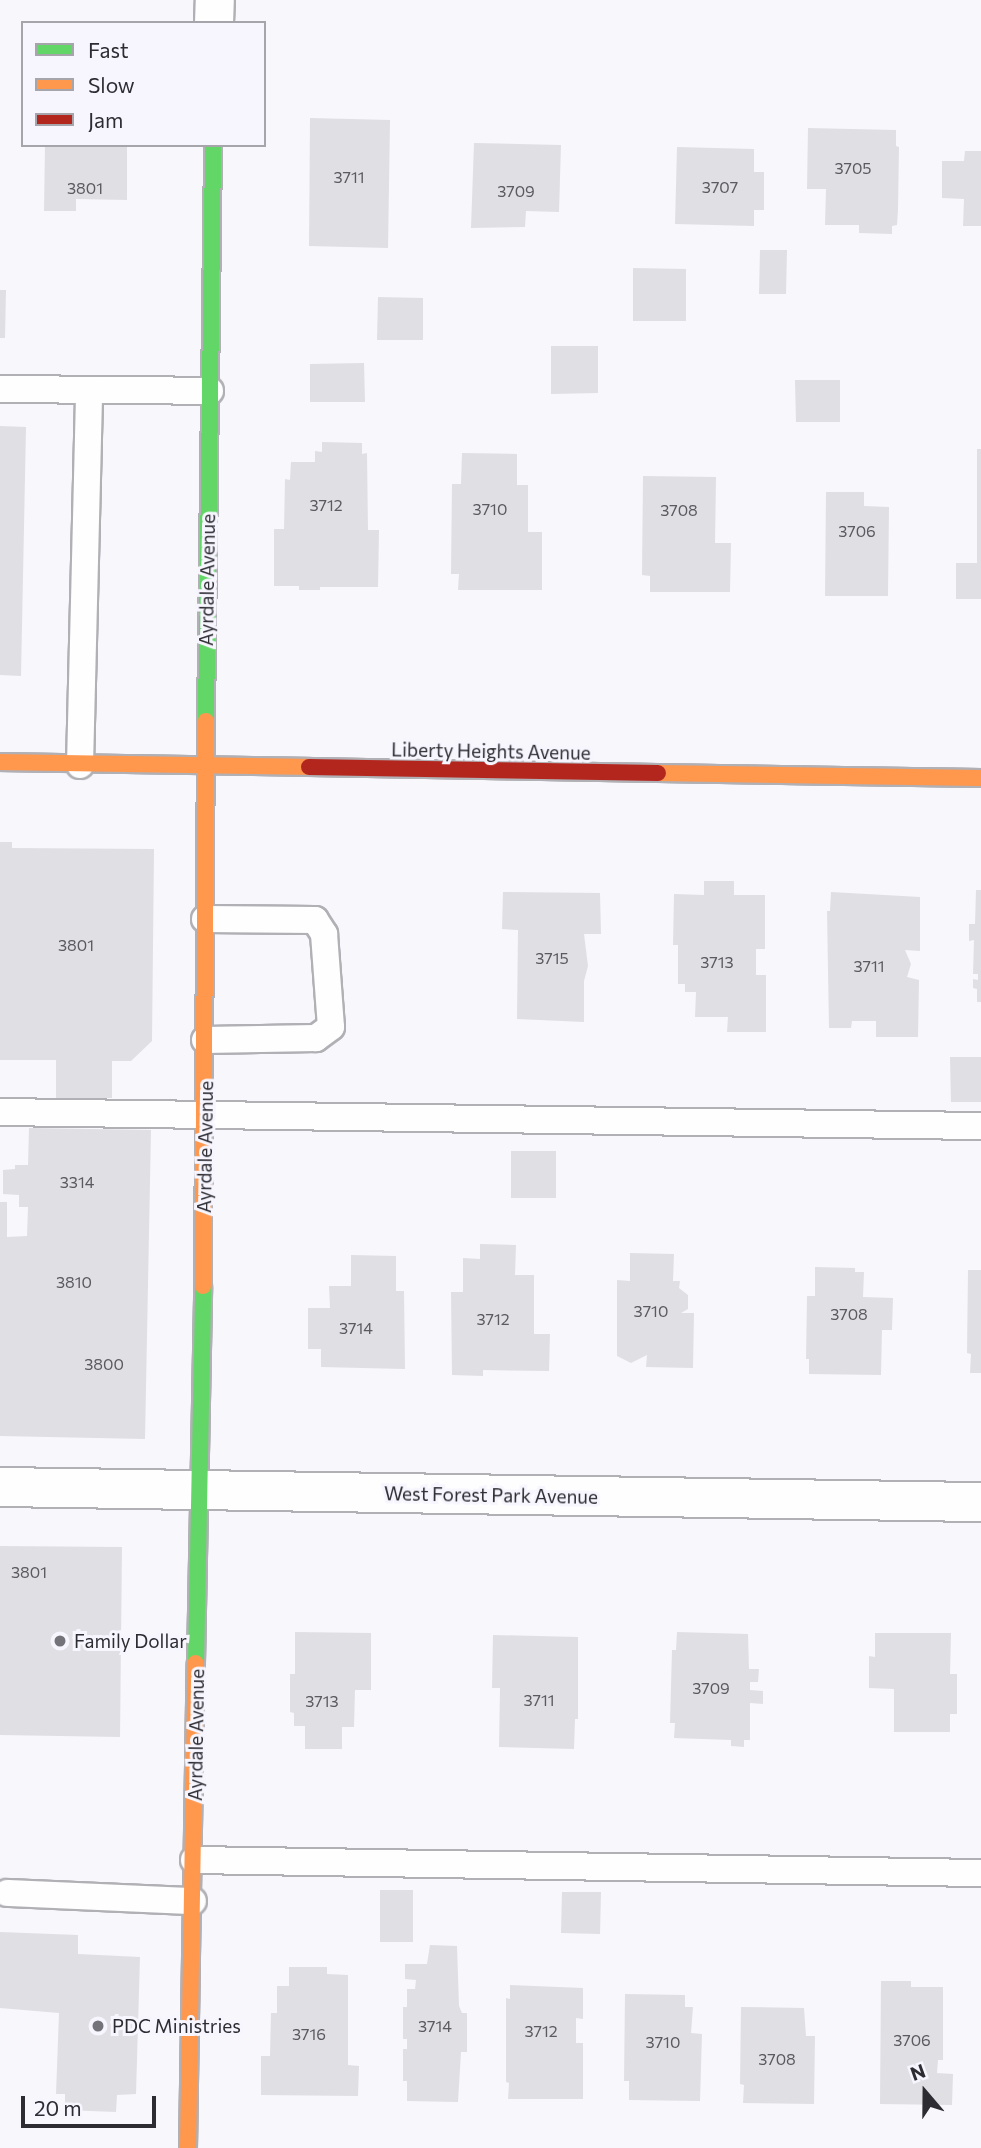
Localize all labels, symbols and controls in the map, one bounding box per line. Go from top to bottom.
legend [21,21,266,147]
text: Fast [88,37,129,62]
text: Slow [88,72,135,97]
text: Jam [88,107,123,132]
house number: 3705 [834,158,872,178]
house number: 3711 [333,167,365,187]
house number: 3707 [702,177,738,197]
house number: 3801 [67,178,103,198]
house number: 3709 [497,181,535,201]
house number: 3712 [309,495,343,515]
house number: 3710 [473,499,507,519]
house number: 3708 [660,500,698,520]
street label: Ayrdale Avenue [194,514,220,646]
house number: 3706 [838,521,876,541]
street label: Liberty Heights Avenue [391,738,591,764]
house number: 3801 [58,935,94,955]
house number: 3715 [535,948,569,968]
house number: 3713 [700,952,734,972]
house number: 3711 [853,956,885,976]
street label: Ayrdale Avenue [192,1081,218,1213]
house number: 3314 [60,1172,94,1192]
house number: 3810 [56,1272,92,1292]
house number: 3710 [634,1301,668,1321]
house number: 3708 [830,1304,868,1324]
house number: 3712 [476,1309,510,1329]
house number: 3714 [339,1318,373,1338]
house number: 3800 [84,1354,124,1374]
street label: West Forest Park Avenue [384,1482,598,1508]
house number: 3801 [11,1562,47,1582]
place label: Family Dollar [74,1630,187,1652]
marker: Family Dollar [52,1633,68,1649]
street label: Ayrdale Avenue [183,1669,209,1801]
house number: 3709 [692,1678,730,1698]
house number: 3711 [523,1690,555,1710]
house number: 3713 [305,1691,339,1711]
place label: PDC Ministries [112,2015,241,2037]
house number: 3714 [418,2016,452,2036]
marker: PDC Ministries [90,2018,106,2034]
house number: 3712 [524,2021,558,2041]
house number: 3716 [292,2024,326,2044]
house number: 3706 [893,2030,931,2050]
house number: 3710 [646,2032,680,2052]
house number: 3708 [758,2049,796,2069]
north arrow [890,2057,960,2127]
text: N [907,2059,928,2085]
scale bar [24,2082,159,2126]
text: 20 m [34,2095,82,2120]

